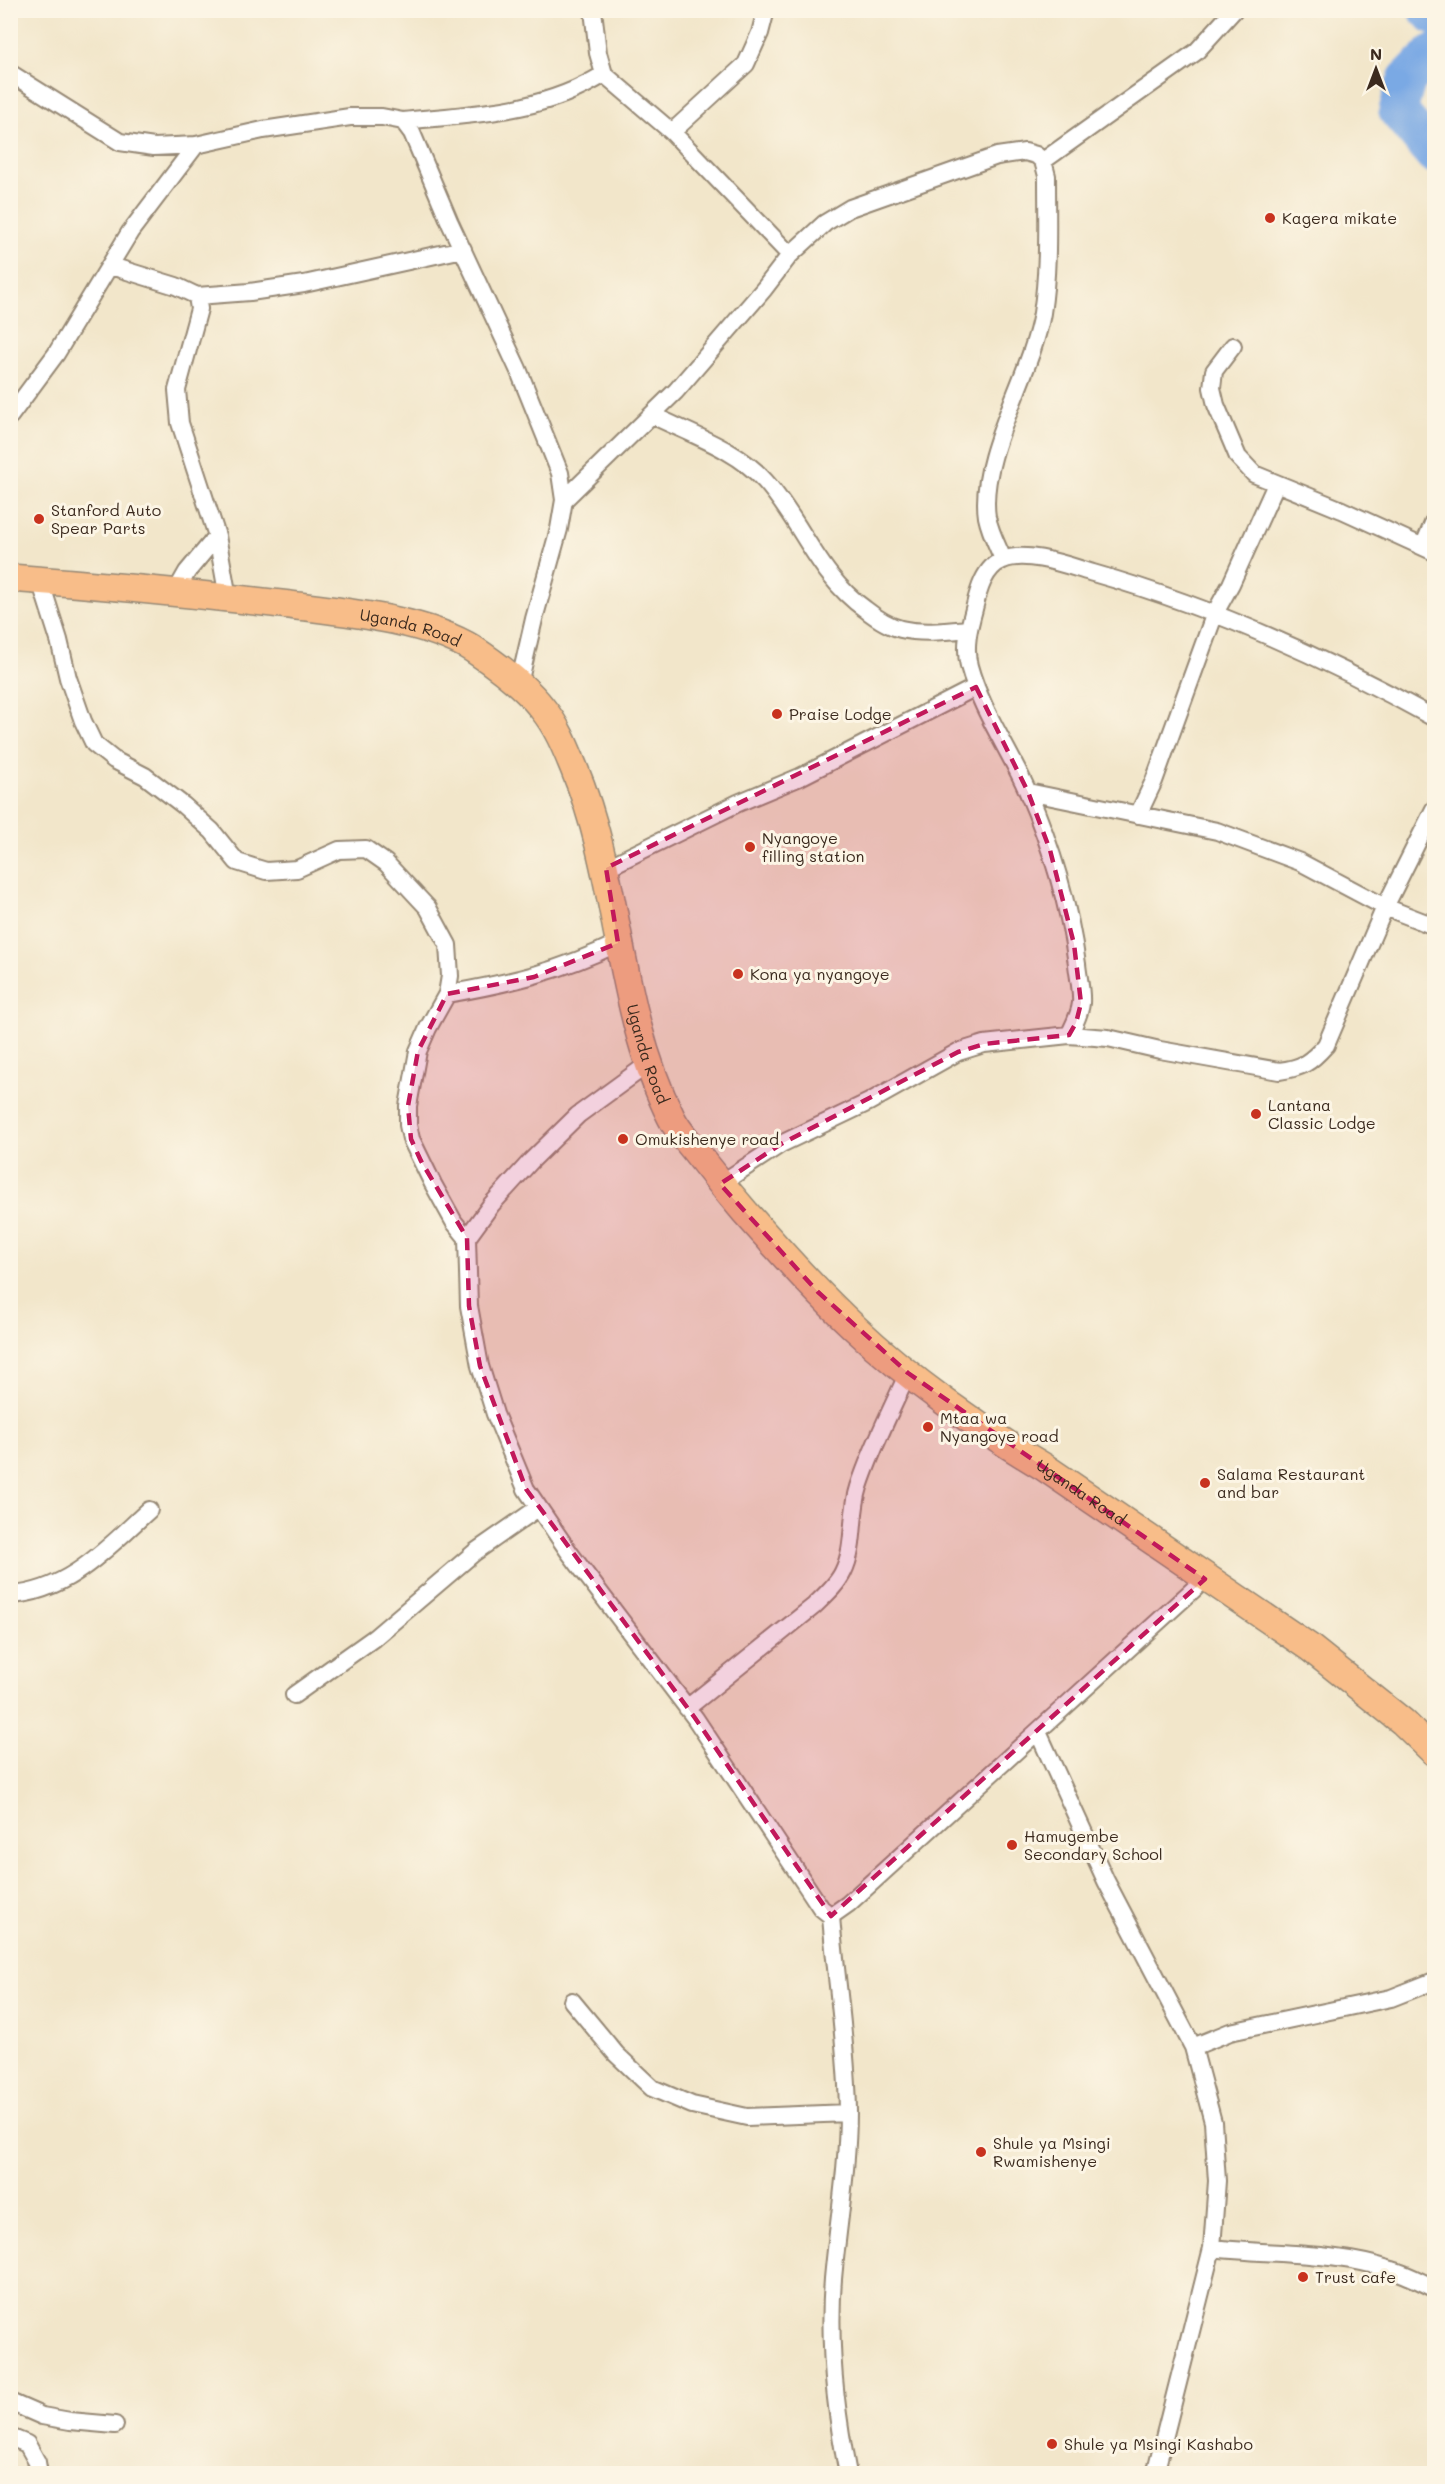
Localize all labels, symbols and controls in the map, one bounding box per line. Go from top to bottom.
north arrow [1346,39,1406,99]
text: N [1370,43,1382,64]
place label: Kagera mikate [1282,207,1397,228]
marker: Kagera mikate [1263,211,1277,225]
place label: Stanford Auto Spear Parts [51,499,161,538]
marker: Stanford Auto Spear Parts [32,512,46,526]
street label: Uganda Road [358,603,465,651]
place label: Praise Lodge [789,703,892,724]
marker: Praise Lodge [770,707,784,721]
place label: Nyangoye filling station [762,827,864,866]
marker: Nyangoye filling station [743,840,757,854]
place label: Kona ya nyangoye [750,963,890,984]
marker: Kona ya nyangoye [731,967,745,981]
street label: Uganda Road [623,1002,674,1107]
place label: Lantana Classic Lodge [1268,1094,1376,1133]
marker: Lantana Classic Lodge [1249,1107,1263,1121]
place label: Omukishenye road [635,1128,779,1149]
marker: Omukishenye road [616,1132,630,1146]
place label: Mtaa wa Nyangoye road [940,1407,1059,1446]
marker: Mtaa wa Nyangoye road [921,1420,935,1434]
street label: Uganda Road [1033,1454,1130,1530]
place label: Salama Restaurant and bar [1217,1463,1365,1502]
marker: Salama Restaurant and bar [1198,1476,1212,1490]
place label: Hamugembe Secondary School [1024,1825,1163,1864]
marker: Hamugembe Secondary School [1005,1838,1019,1852]
place label: Shule ya Msingi Rwamishenye [993,2132,1111,2171]
marker: Shule ya Msingi Rwamishenye [974,2145,988,2159]
place label: Trust cafe [1315,2266,1396,2287]
marker: Trust cafe [1296,2270,1310,2284]
place label: Shule ya Msingi Kashabo [1064,2433,1253,2454]
marker: Shule ya Msingi Kashabo [1045,2437,1059,2451]

